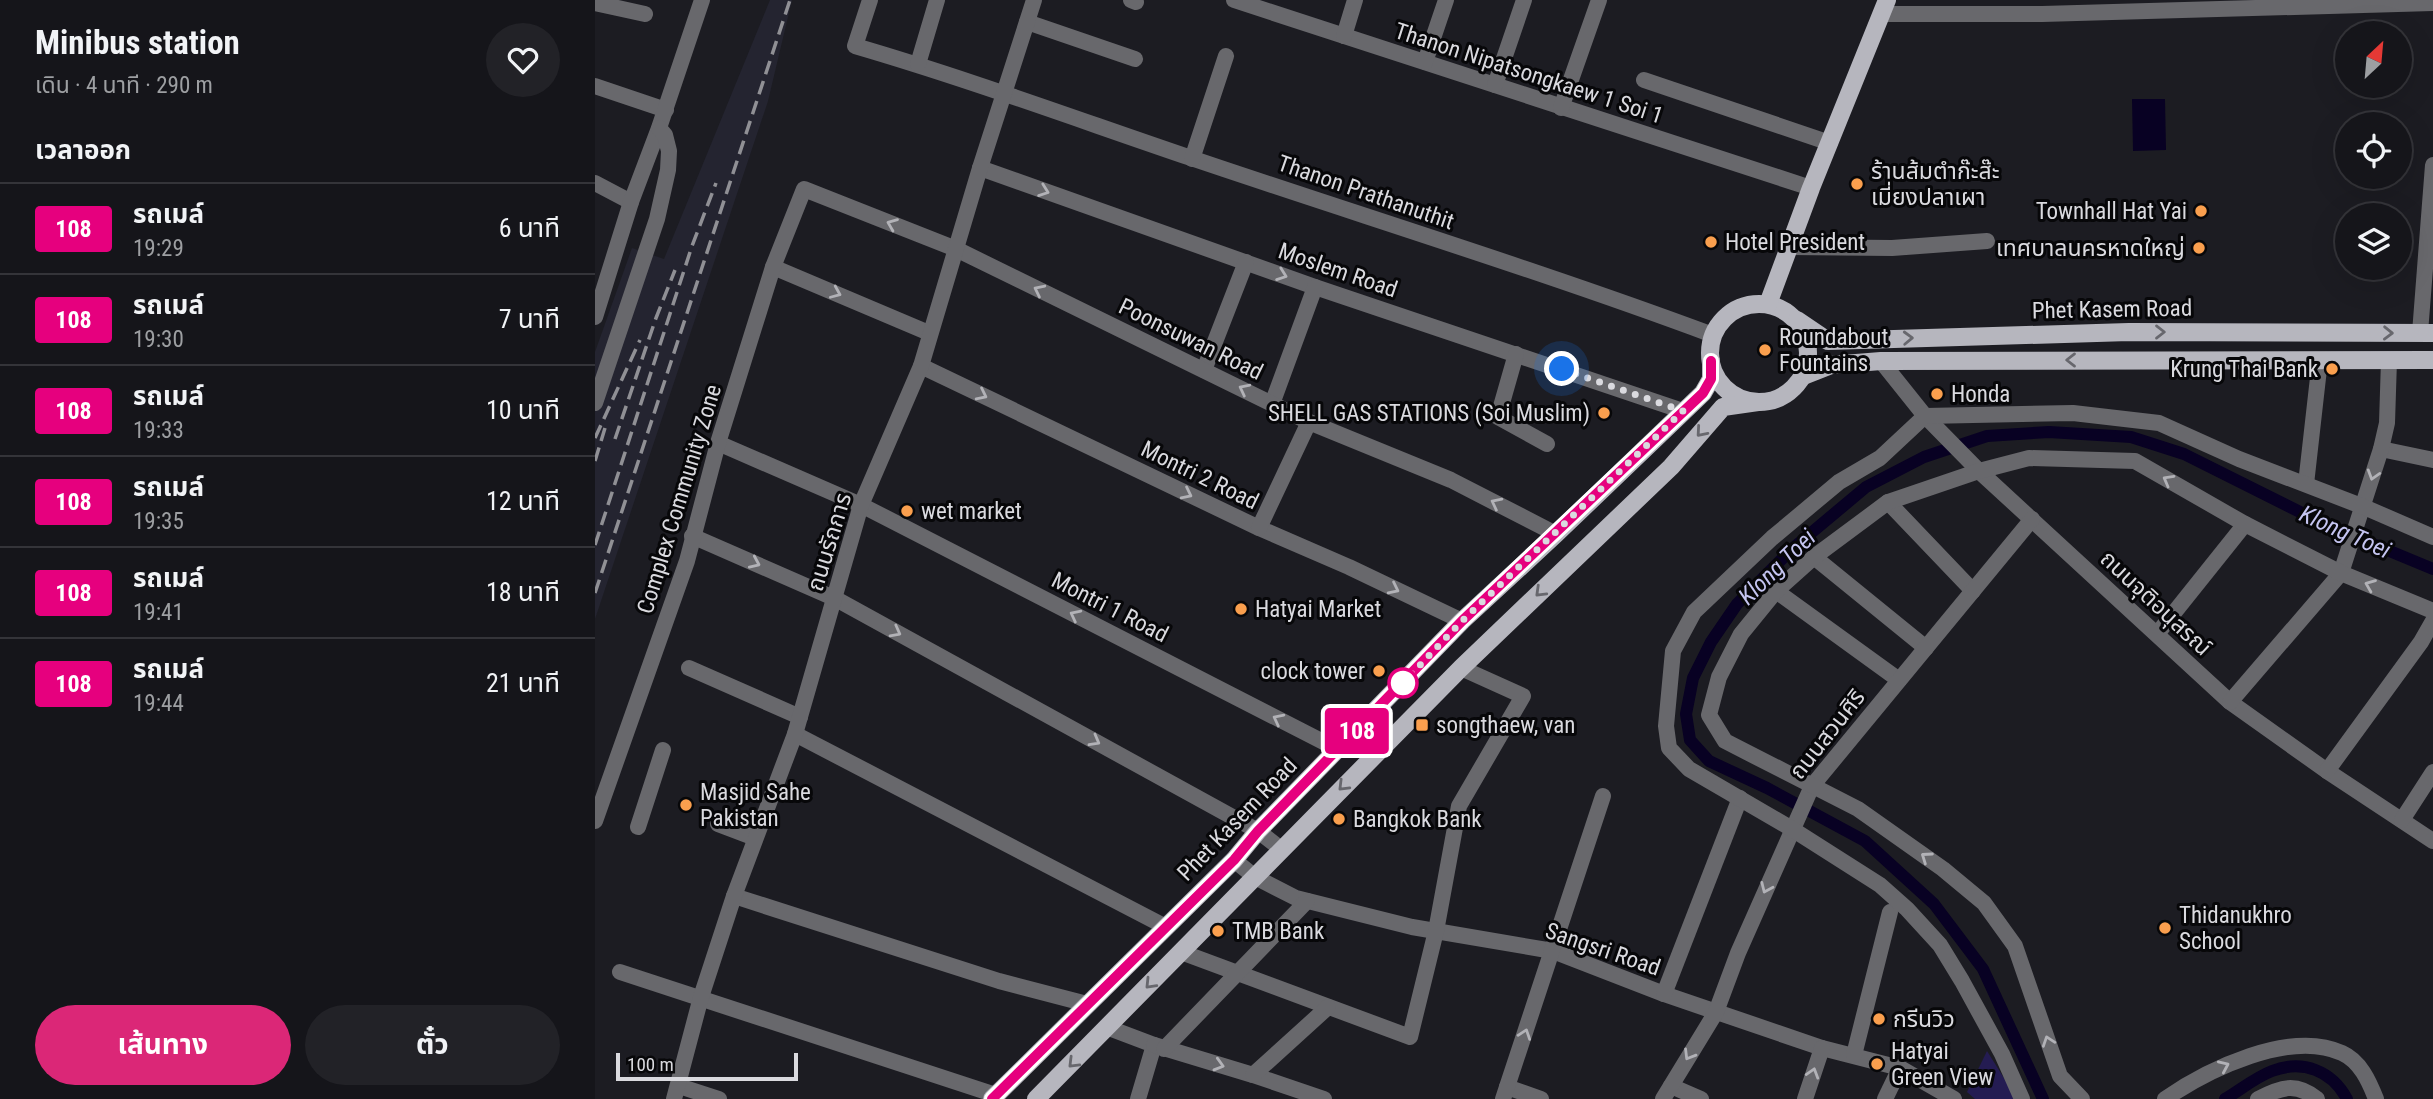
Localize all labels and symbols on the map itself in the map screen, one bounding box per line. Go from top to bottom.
street label: Thanon Nipatsongkaew 1 Soi 1 [1391,17,1667,130]
north arrow [2335,21,2411,98]
street label: Thanon Prathanuthit [1274,150,1458,235]
place label: ร้านส้มตำก๊ะส๊ะ เมี่ยงปลาเผา [1871,158,1999,211]
marker: ร้านส้มตำก๊ะส๊ะ เมี่ยงปลาเผา [1849,176,1865,192]
one-way arrow [1038,183,1050,197]
place label: Townhall Hat Yai [2036,198,2187,225]
marker: Townhall Hat Yai [2193,203,2209,219]
one-way arrow [887,218,899,232]
place label: Hotel President [1725,229,1865,256]
marker: Hotel President [1703,234,1719,250]
place label: เทศบาลนครหาดใหญ่ [1996,235,2185,262]
street label: Moslem Road [1275,237,1401,303]
marker: เทศบาลนครหาดใหญ่ [2191,240,2207,256]
one-way arrow [1275,267,1287,281]
one-way arrow [1034,284,1046,298]
one-way arrow [828,285,841,299]
street label: Poonsuwan Road [1114,293,1267,386]
street label: Phet Kasem Road [2032,295,2192,324]
place label: Roundabout Fountains [1779,324,1888,377]
one-way arrow [2155,324,2166,340]
one-way arrow [2383,325,2393,341]
one-way arrow [1903,331,1914,346]
marker: Roundabout Fountains [1757,342,1773,358]
your location [1544,351,1579,386]
one-way arrow [2065,352,2076,368]
place label: Krung Thai Bank [2170,356,2319,383]
marker: Krung Thai Bank [2324,361,2340,377]
street label: Complex Community Zone [632,381,727,617]
place label: Honda [1951,381,2010,408]
one-way arrow [1239,384,1251,398]
marker: Honda [1929,386,1945,402]
one-way arrow [975,387,987,401]
place label: SHELL GAS STATIONS (Soi Muslim) [1268,400,1590,427]
marker: SHELL GAS STATIONS (Soi Muslim) [1596,405,1612,421]
one-way arrow [1697,424,1710,437]
street label: Montri 2 Road [1137,435,1263,515]
one-way arrow [2367,469,2382,481]
one-way arrow [2163,475,2175,488]
one-way arrow [1180,485,1192,499]
street label: ถนนรัถการ [802,490,857,595]
one-way arrow [1491,497,1503,511]
place label: wet market [921,498,1022,525]
water label: Klong Toei [2295,500,2395,565]
marker: wet market [899,503,915,519]
water label: Klong Toei [1733,523,1822,611]
street label: ถนนจุติอนุสรณ์ [2095,545,2217,661]
one-way arrow [748,555,760,569]
street label: Montri 1 Road [1047,567,1173,648]
one-way arrow [2364,579,2377,593]
one-way arrow [1387,580,1399,594]
one-way arrow [1535,583,1548,596]
place label: Hatyai Market [1255,596,1381,623]
marker: Hatyai Market [1233,601,1249,617]
one-way arrow [1070,610,1083,623]
one-way arrow [888,624,901,637]
place label: clock tower [1260,658,1365,685]
marker: clock tower [1371,663,1387,679]
unlabelled marker [1388,668,1418,698]
street label: ถนนสวนศิริ [1784,684,1871,785]
line badge: 108 [1317,708,1397,754]
place label: songthaew, van [1436,712,1575,739]
one-way arrow [1273,714,1285,727]
marker: songthaew, van [1414,717,1430,733]
one-way arrow [1088,733,1100,746]
street label: Phet Kasem Road [1172,752,1303,886]
one-way arrow [1339,778,1352,791]
place label: Masjid Sahe Pakistan [700,779,811,832]
marker: Masjid Sahe Pakistan [678,797,694,813]
place label: Bangkok Bank [1353,806,1482,833]
marker: Bangkok Bank [1331,811,1347,827]
one-way arrow [1921,853,1934,865]
one-way arrow [1760,881,1774,893]
place label: Thidanukhro School [2179,902,2292,955]
street label: Sangsri Road [1542,917,1664,982]
place label: TMB Bank [1232,918,1325,945]
marker: Thidanukhro School [2157,920,2173,936]
marker: TMB Bank [1210,923,1226,939]
one-way arrow [1146,976,1159,989]
place label: กรีนวิว [1893,1006,1955,1033]
marker: กรีนวิว [1871,1011,1887,1027]
one-way arrow [1517,1029,1531,1041]
one-way arrow [2042,1036,2056,1048]
place label: Hatyai Green View [1891,1038,1993,1091]
one-way arrow [1685,1048,1698,1061]
scale bar [616,1050,798,1082]
one-way arrow [1068,1055,1081,1068]
one-way arrow [1213,1056,1225,1071]
marker: Hatyai Green View [1869,1056,1885,1072]
one-way arrow [2217,1060,2229,1074]
one-way arrow [1805,1068,1820,1080]

